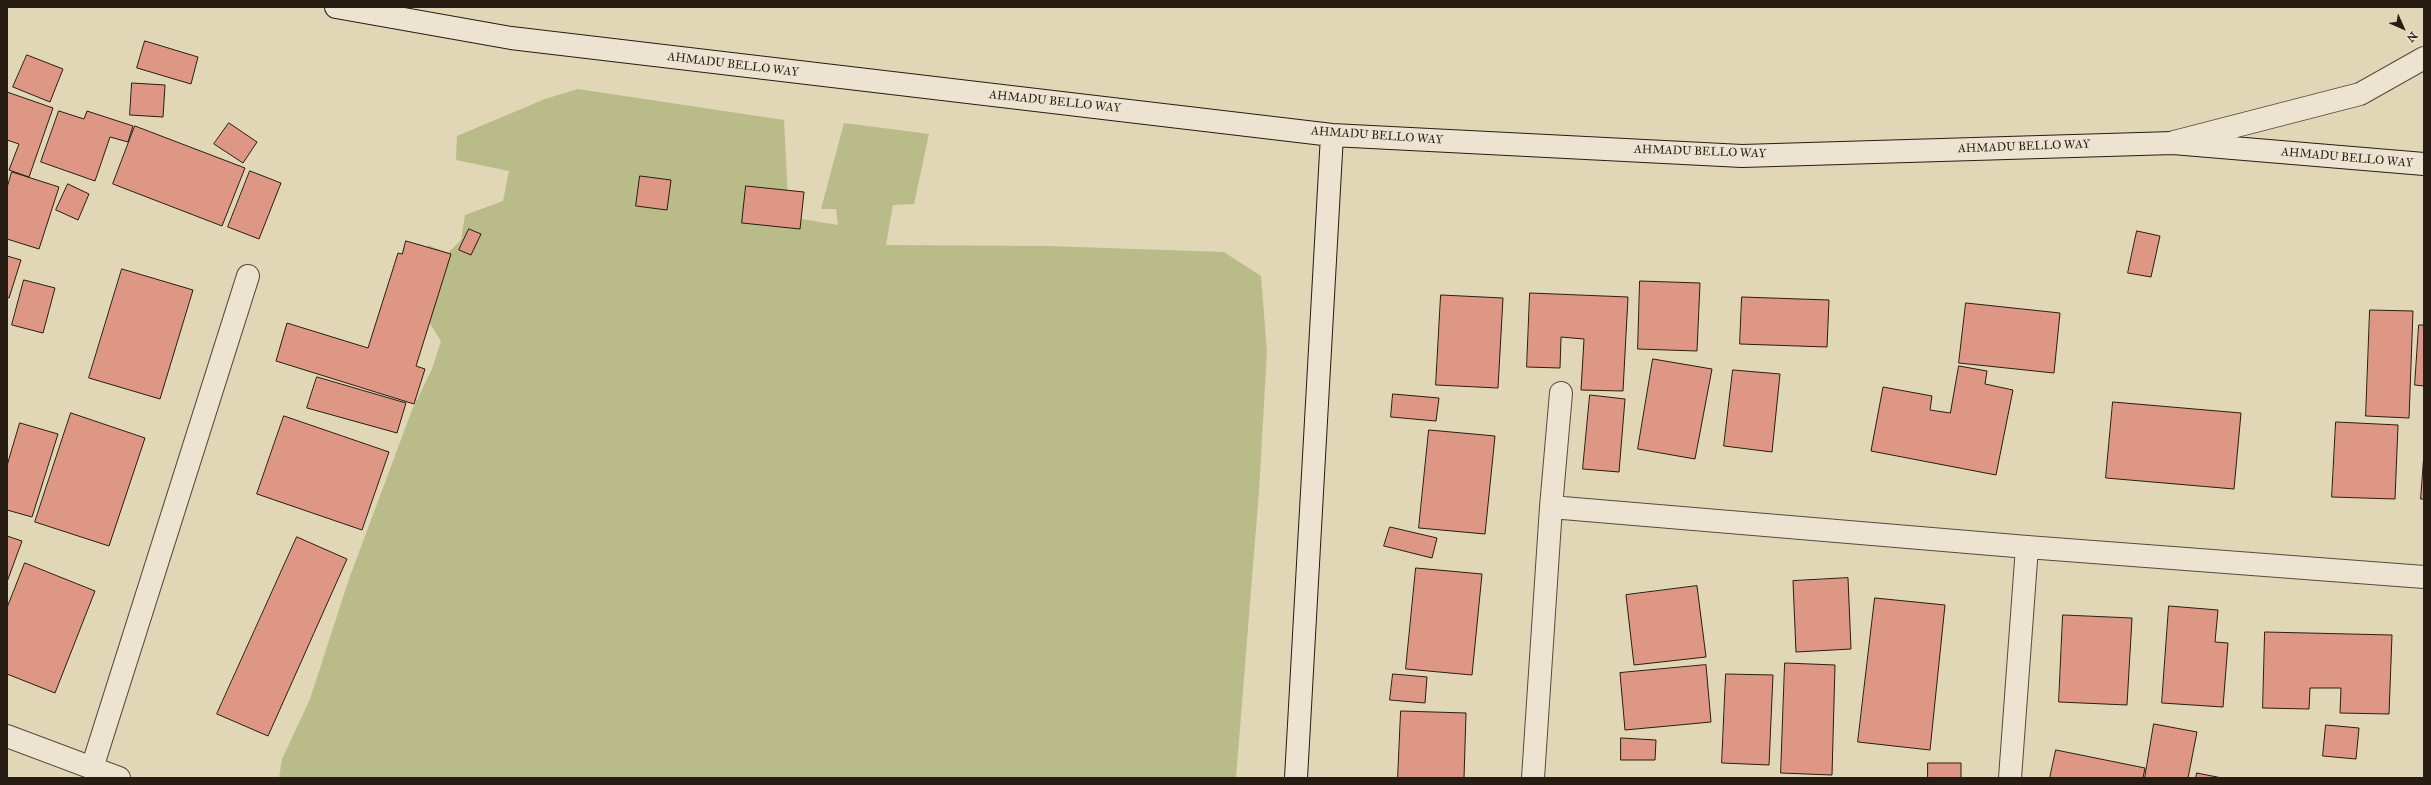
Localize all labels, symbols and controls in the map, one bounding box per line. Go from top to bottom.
north arrow [2383,8,2423,48]
text: N [2404,29,2420,45]
street label: AHMADU BELLO WAY [666,50,800,80]
street label: AHMADU BELLO WAY [988,88,1122,116]
street label: AHMADU BELLO WAY [1310,124,1444,148]
street label: AHMADU BELLO WAY [1958,137,2090,157]
street label: AHMADU BELLO WAY [1634,142,1766,162]
street label: AHMADU BELLO WAY [2280,145,2414,171]

